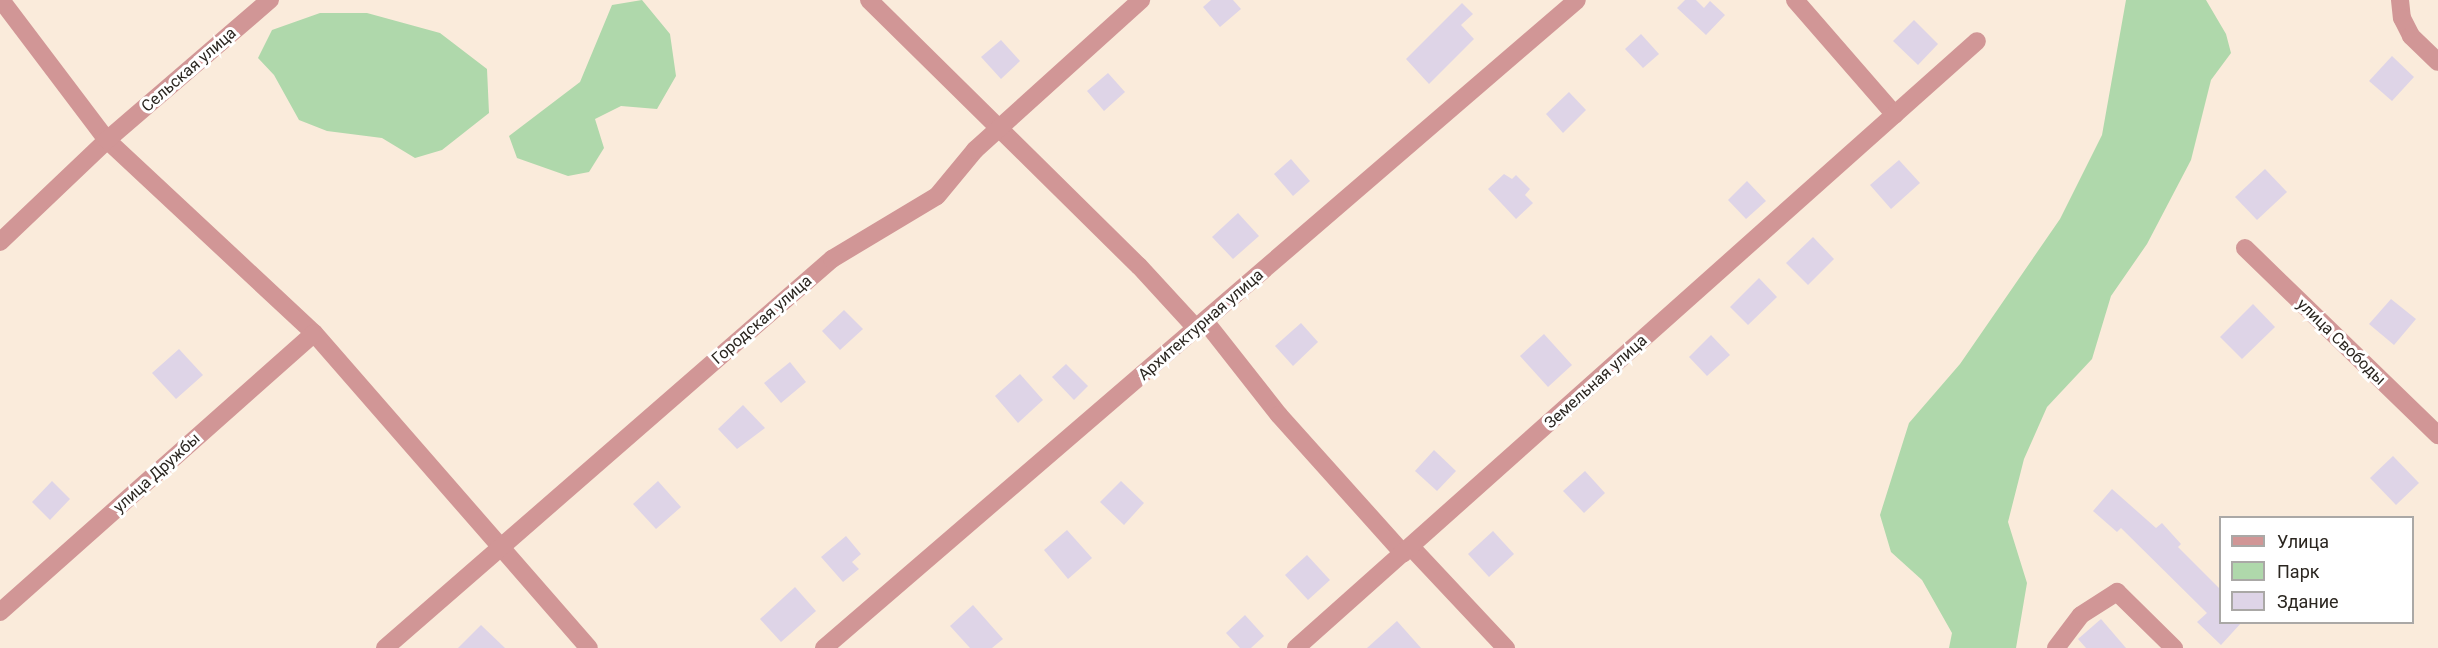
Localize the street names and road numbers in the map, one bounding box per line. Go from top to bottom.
street label: Сельская улица [138,24,240,116]
street label: Архитектурная улица [1134,265,1268,385]
street label: Городская улица [708,271,816,369]
street label: улица Свободы [2293,295,2389,389]
street label: Земельная улица [1541,331,1651,433]
street label: улица Дружбы [110,429,204,517]

